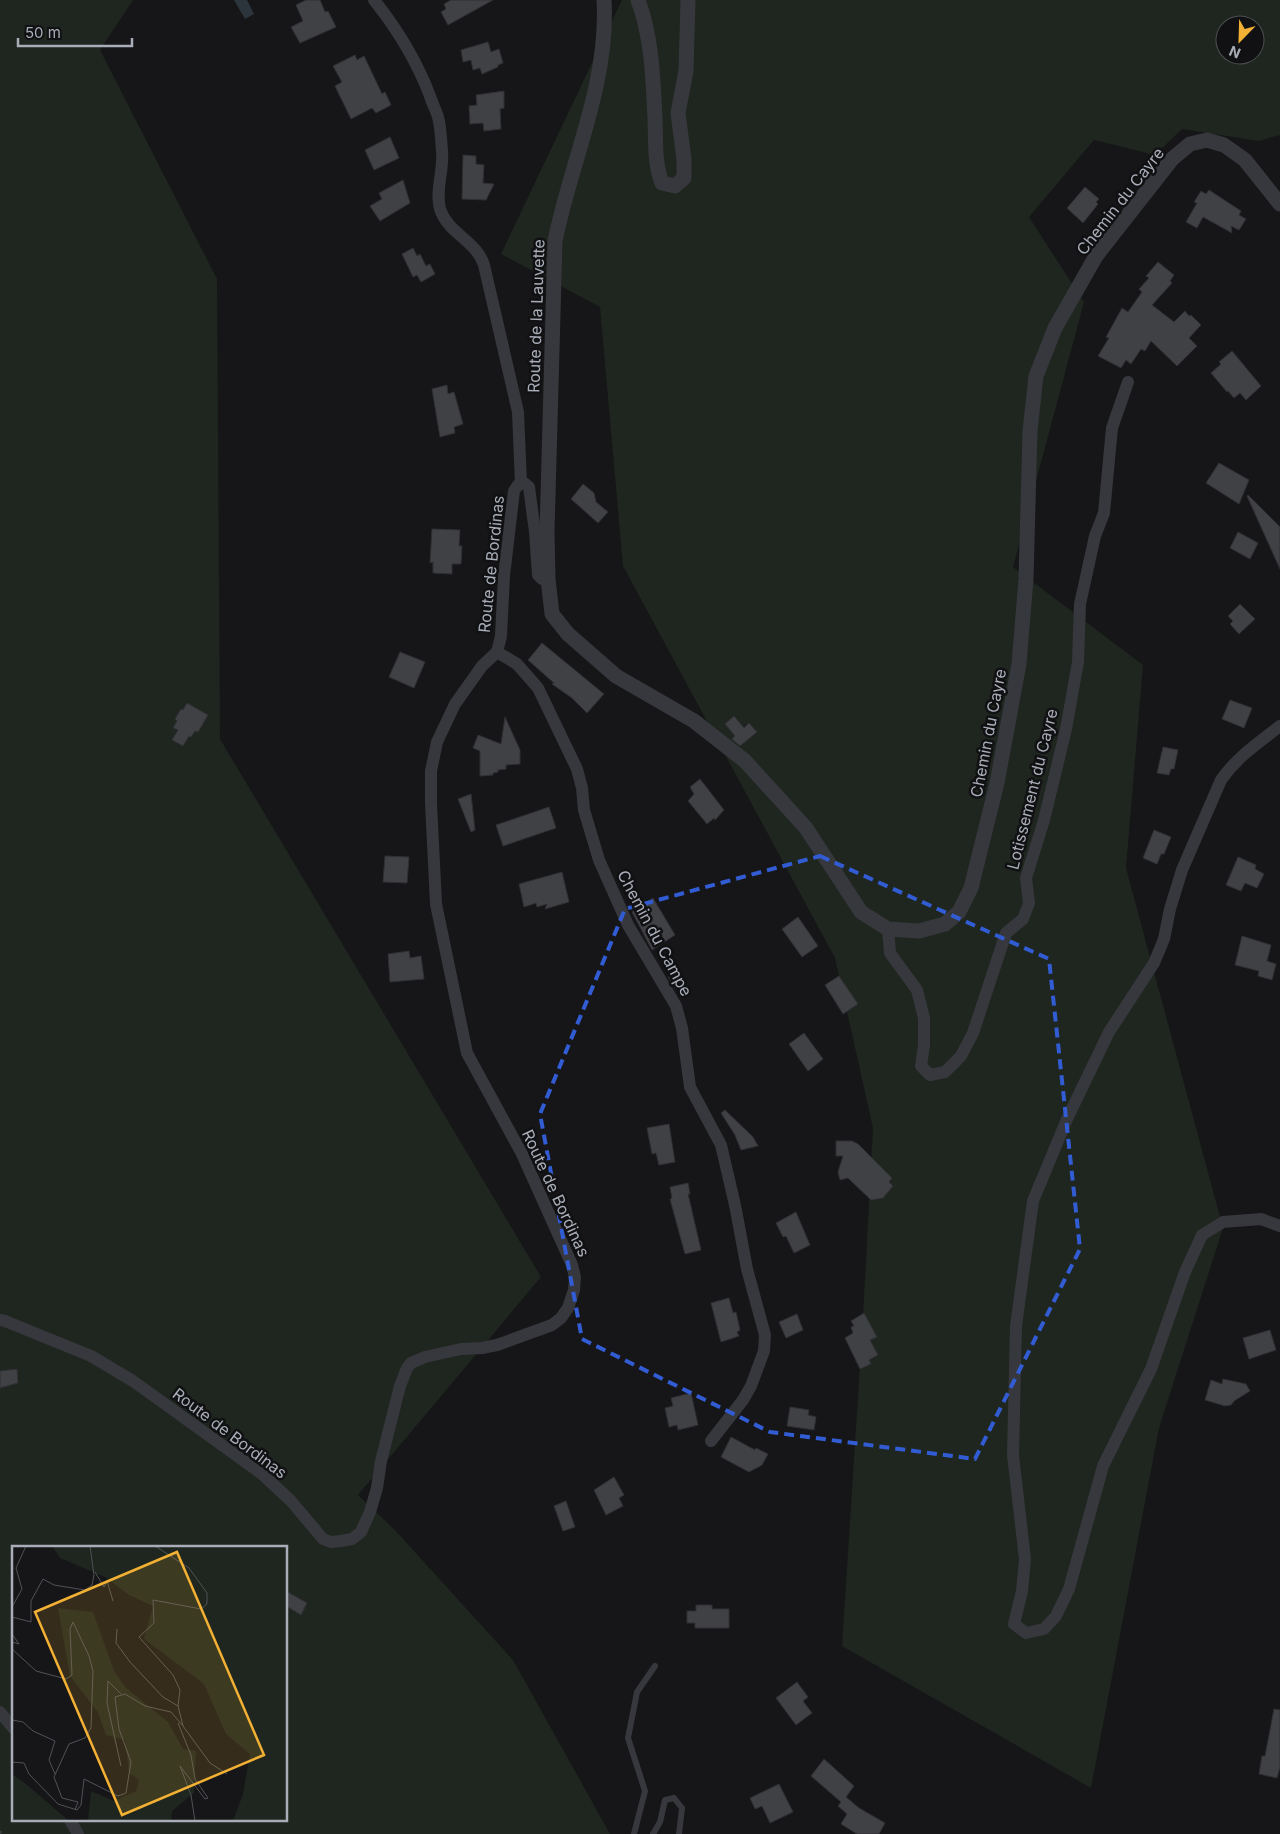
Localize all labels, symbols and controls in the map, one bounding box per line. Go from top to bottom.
scale bar [18,15,131,47]
north arrow [1215,15,1265,65]
text: 50 m [25,23,61,42]
text: N [1226,43,1243,62]
street label: Chemin du Cayre [1072,143,1168,259]
street label: Route de la Lauvette [523,239,549,393]
street label: Route de Bordinas [474,494,508,634]
street label: Chemin du Cayre [966,667,1010,799]
street label: Lotissement du Cayre [1002,707,1062,871]
street label: Chemin du Campe [613,867,697,999]
street label: Route de Bordinas [518,1126,594,1260]
street label: Route de Bordinas [169,1383,291,1483]
inset map [12,1546,288,1822]

